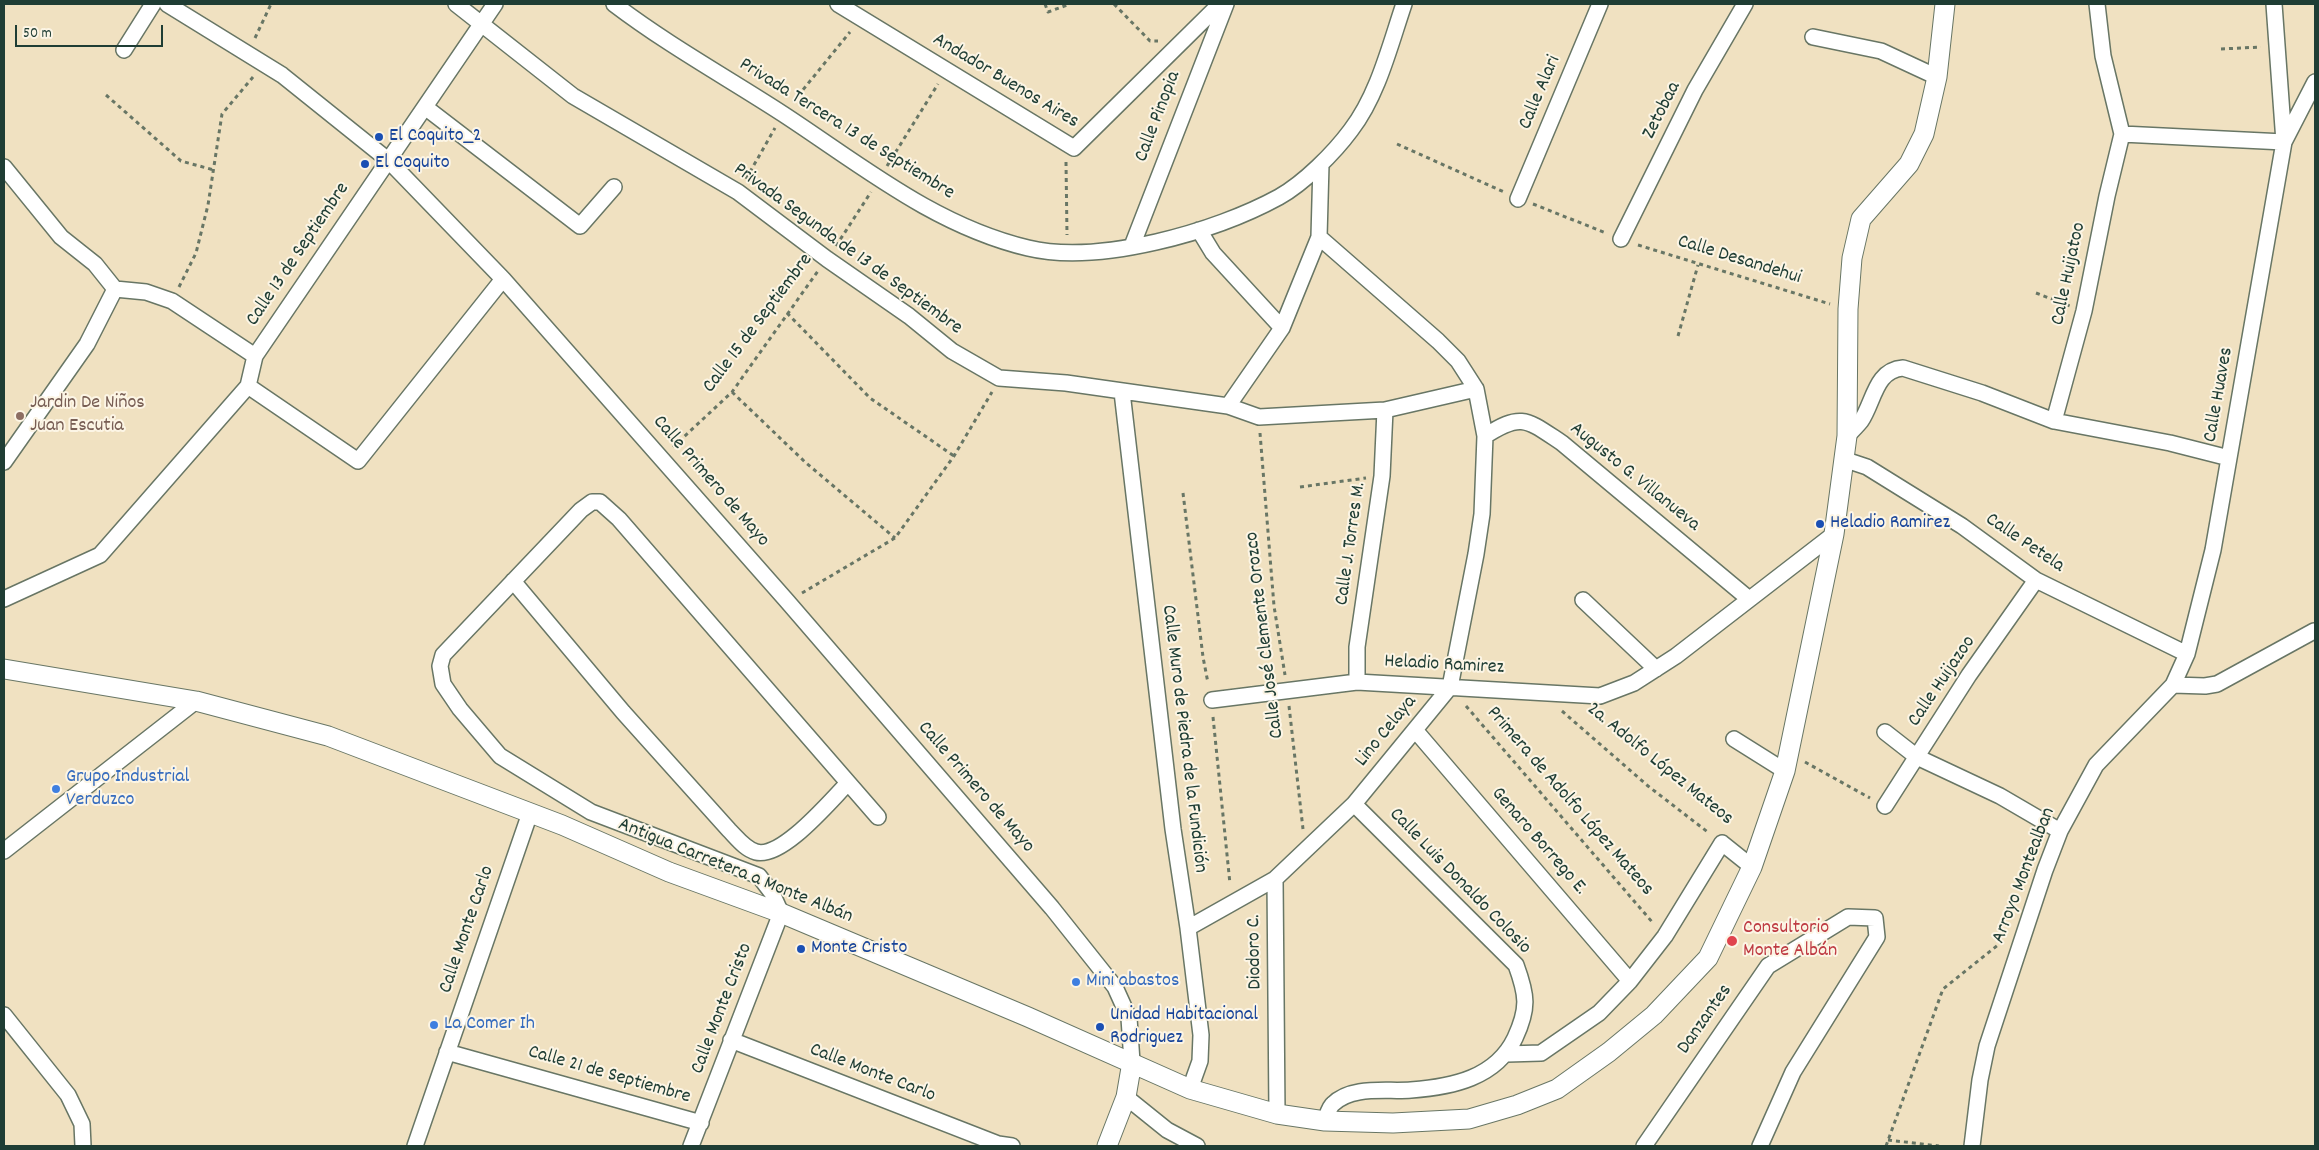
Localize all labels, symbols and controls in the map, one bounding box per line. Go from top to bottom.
scale bar [18,15,165,47]
text: 50 m [23,23,52,45]
street label: Andador Buenos Aires [927,29,1083,135]
street label: Calle Alari [1515,52,1567,134]
street label: Privada Tercera 13 de Septiembre [734,54,958,206]
street label: Calle Pinopia [1131,68,1187,166]
street label: Zetobaa [1638,78,1688,144]
place label: El Coquito_2 [389,125,481,149]
marker: El Coquito_2 [373,131,385,143]
place label: El Coquito [375,152,450,176]
marker: El Coquito [359,158,371,170]
street label: Privada Segunda de 13 de Septiembre [728,159,966,341]
street label: Calle 13 de Septiembre [242,179,356,331]
street label: Calle Huijatoo [2047,220,2093,328]
street label: Calle Desandehui [1674,231,1804,291]
street label: Calle 15 de Septiembre [699,250,819,398]
street label: Calle Huaves [2200,346,2240,444]
place label: Jardin De Niños Juan Escutia [30,392,145,439]
marker: Jardin De Niños Juan Escutia [14,410,26,422]
street label: Calle Primero de Mayo [646,411,774,553]
street label: Augusto G. Villanueva [1564,418,1704,538]
street label: Calle J. Torres M. [1331,481,1373,607]
street label: Calle Petela [1980,509,2068,579]
place label: Heladio Ramirez [1830,512,1950,536]
marker: Heladio Ramirez [1814,518,1826,530]
street label: Calle José Clemente Orozco [1241,530,1291,740]
street label: Calle Muro de Piedra de la Fundición [1155,604,1211,874]
street label: Calle Huijazoo [1904,632,1982,732]
street label: Heladio Ramirez [1383,651,1505,681]
street label: Lino Celaya [1351,691,1423,773]
street label: 2a. Adolfo López Mateos [1581,698,1737,832]
street label: Primera de Adolfo López Mateos [1480,702,1658,902]
street label: Calle Primero de Mayo [911,717,1039,859]
place label: Grupo Industrial Verduzco [66,766,189,813]
marker: Grupo Industrial Verduzco [50,783,62,795]
street label: Genaro Borrego E. [1485,783,1591,901]
street label: Calle Luis Donaldo Colosio [1383,804,1535,960]
street label: Arroyo Montealban [1988,805,2062,947]
street label: Antigua Carretera a Monte Albán [614,814,856,930]
street label: Calle Monte Carlo [435,863,501,997]
street label: Diodoro C. [1243,914,1269,990]
place label: Consultorio Monte Albán [1743,917,1837,964]
marker: Consultorio Monte Albán [1725,934,1739,948]
place label: Monte Cristo [811,937,907,961]
street label: Calle Monte Cristo [687,940,759,1078]
marker: Monte Cristo [795,943,807,955]
place label: Mini abastos [1086,970,1179,994]
marker: Mini abastos [1070,976,1082,988]
street label: Danzantes [1673,980,1739,1060]
place label: Unidad Habitacional Rodriguez [1110,1004,1258,1051]
place label: La Comer Ih [444,1013,535,1037]
marker: La Comer Ih [428,1019,440,1031]
marker: Unidad Habitacional Rodriguez [1094,1021,1106,1033]
street label: Calle Monte Carlo [806,1039,938,1109]
street label: Calle 21 de Septiembre [525,1041,693,1111]

